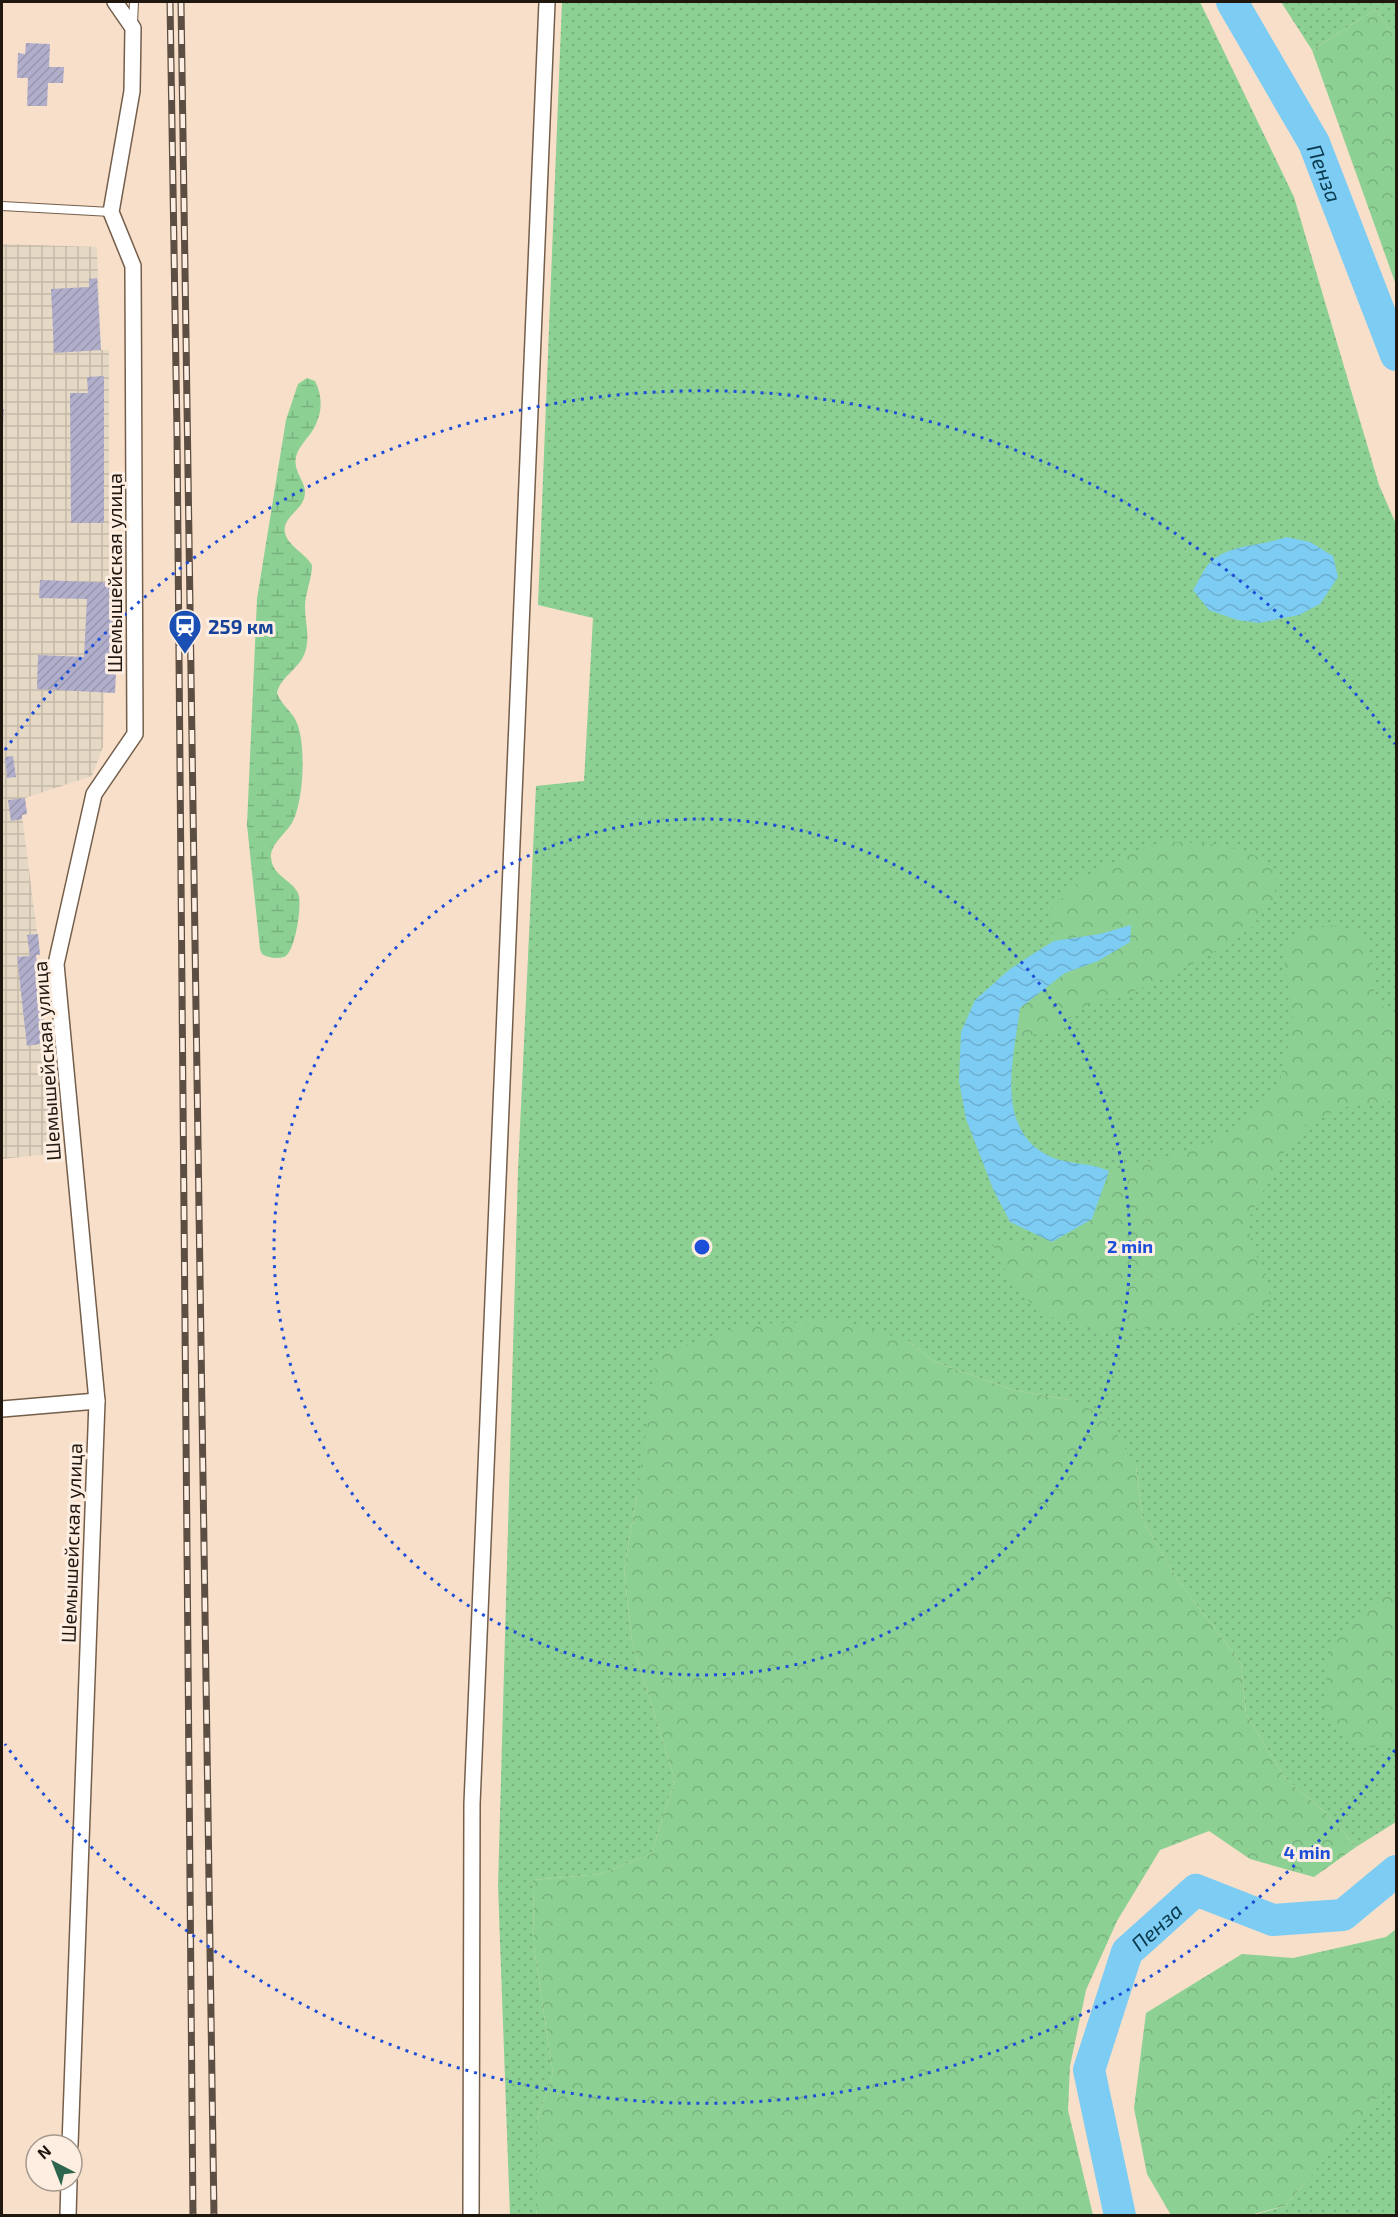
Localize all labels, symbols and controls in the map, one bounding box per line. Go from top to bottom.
water label: Пенза [1303,140,1348,205]
street label: Шемышейская улица [102,473,127,673]
station icon: 259 км [167,608,203,655]
place label: 259 км [208,614,274,638]
street label: Шемышейская улица [27,960,66,1162]
text: 2 min [1107,1235,1153,1257]
centre of rings [692,1237,712,1257]
street label: Шемышейская улица [56,1443,87,1643]
text: 4 min [1284,1841,1331,1863]
water label: Пенза [1125,1897,1187,1955]
north arrow [24,2133,84,2193]
text: N [33,2141,54,2162]

